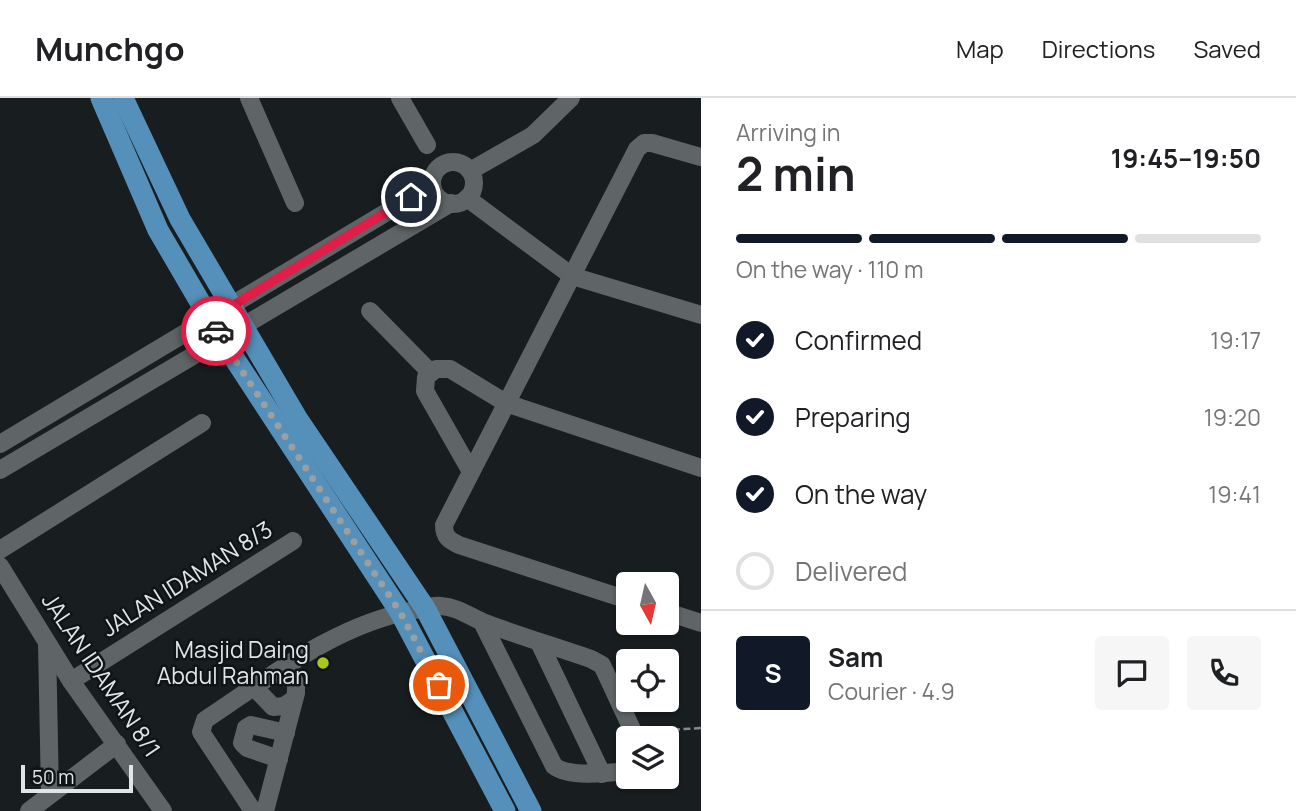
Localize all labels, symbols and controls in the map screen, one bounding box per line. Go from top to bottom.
text: Munchgo [35,26,185,71]
text: Map [956,32,1004,65]
text: Directions [1042,32,1155,65]
text: Saved [1193,32,1261,65]
text: Arriving in [736,116,841,148]
text: 19:45–19:50 [1111,140,1261,176]
text: 2 min [736,142,856,205]
pin [381,167,441,227]
icon: home [392,178,430,216]
text: On the way · 110 m [736,253,923,285]
courier [181,296,251,366]
icon: car [197,312,235,350]
icon: check [736,321,774,359]
text: Confirmed [795,322,922,358]
text: 19:17 [1210,324,1261,356]
icon: check [736,398,774,436]
text: Preparing [795,399,911,435]
text: 19:20 [1204,401,1261,433]
icon: check [736,475,774,513]
text: On the way [795,476,927,512]
text: 19:41 [1208,478,1261,510]
street label: JALAN IDAMAN 8/3 [95,513,278,644]
text: Delivered [795,553,907,589]
north arrow [616,572,679,635]
map controls [616,572,679,789]
street label: JALAN IDAMAN 8/1 [35,586,169,763]
place label: Masjid Daing Abdul Rahman [157,633,309,691]
button: chat [1095,636,1169,710]
button: phone [1187,636,1261,710]
text: Sam [828,639,883,675]
button: locate [616,649,679,712]
marker: Masjid Daing Abdul Rahman [315,655,331,671]
pin [409,655,469,715]
text: S [764,655,782,691]
icon: bag [420,666,458,704]
text: Courier · 4.9 [828,675,955,707]
button: layers [616,726,679,789]
scale bar [21,762,133,794]
text: 50 m [32,764,74,790]

